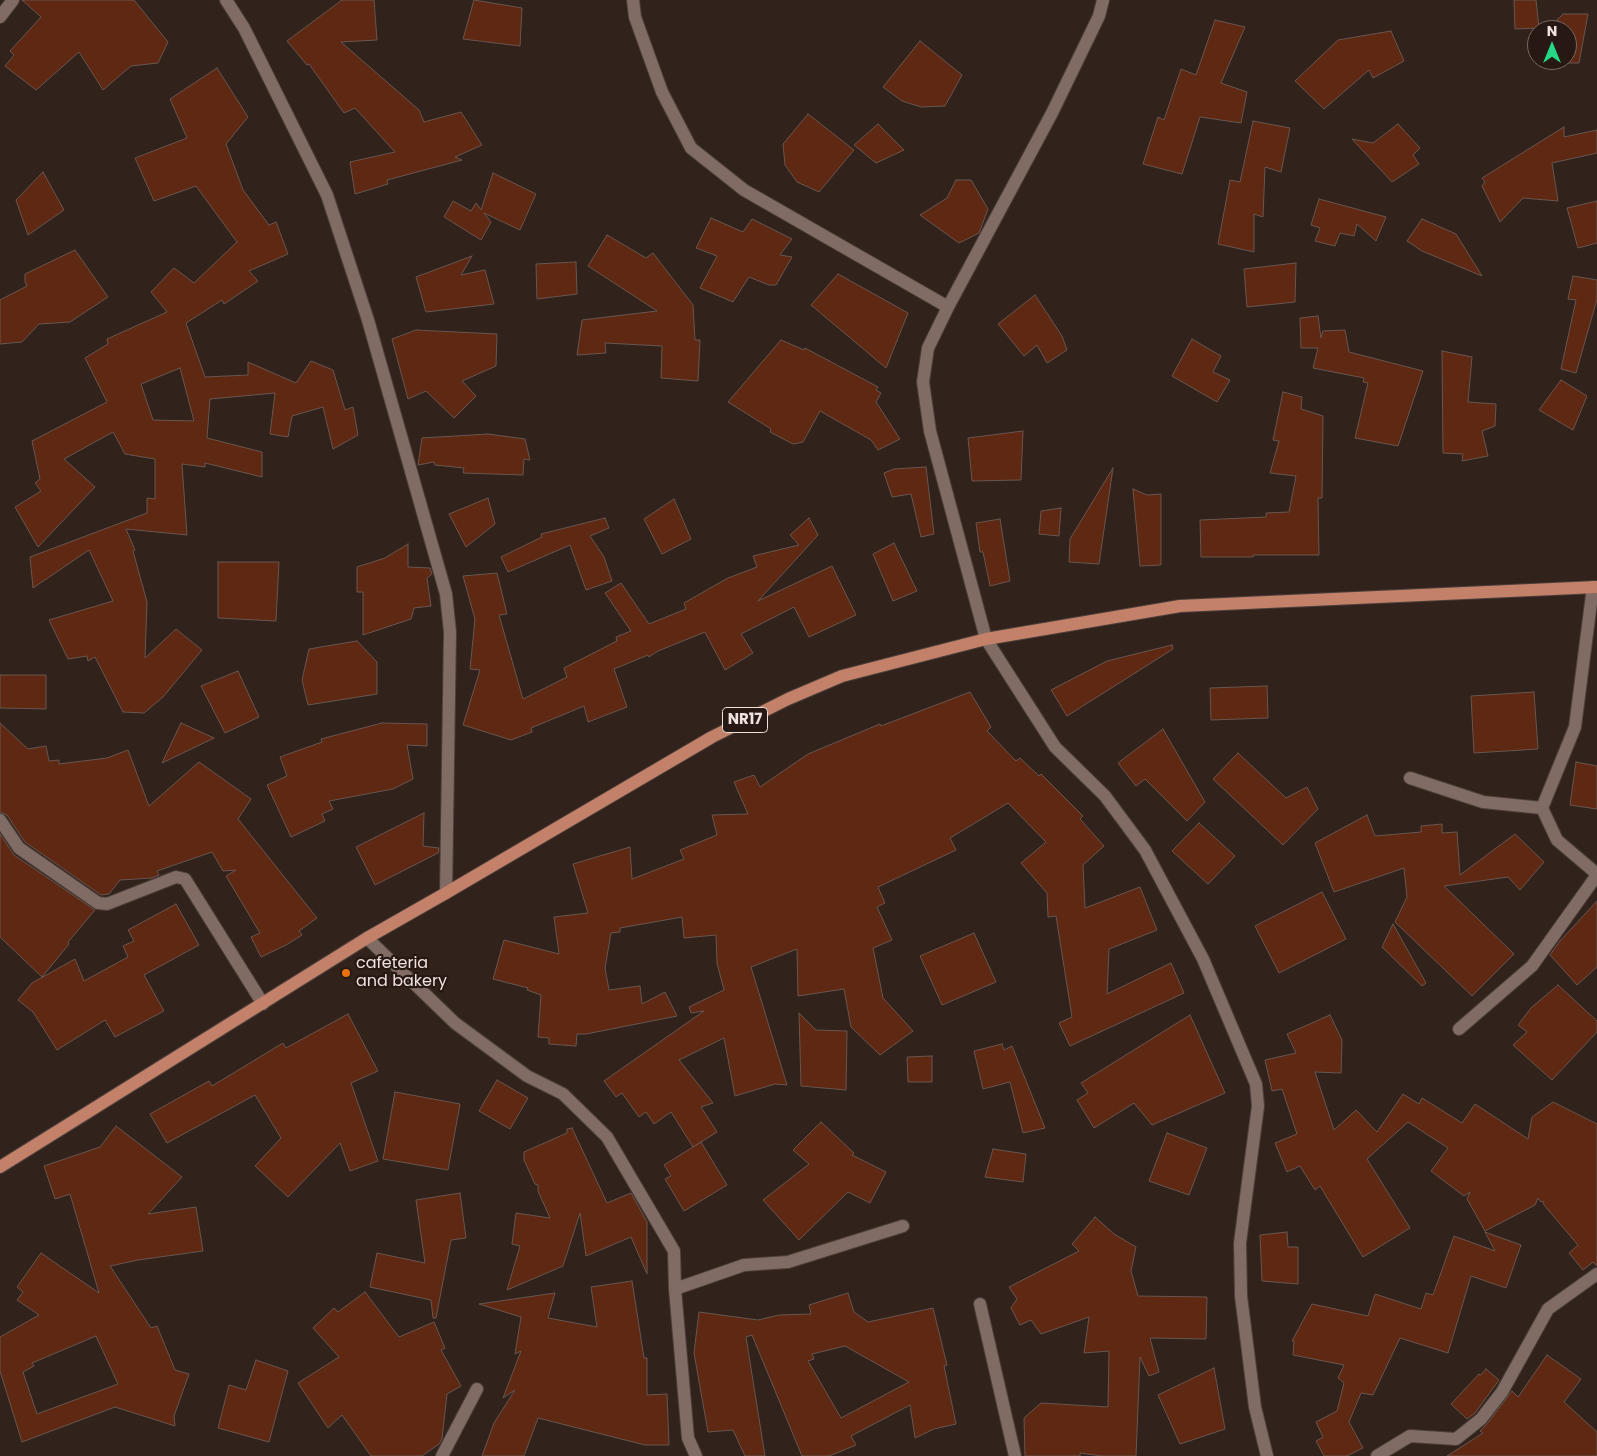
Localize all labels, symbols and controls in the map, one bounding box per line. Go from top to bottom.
north arrow [1527,20,1577,70]
text: N [1547,21,1557,41]
road number: NR17 [722,708,768,732]
place label: cafeteria and bakery [356,954,447,992]
marker: cafeteria and bakery [340,967,352,979]

